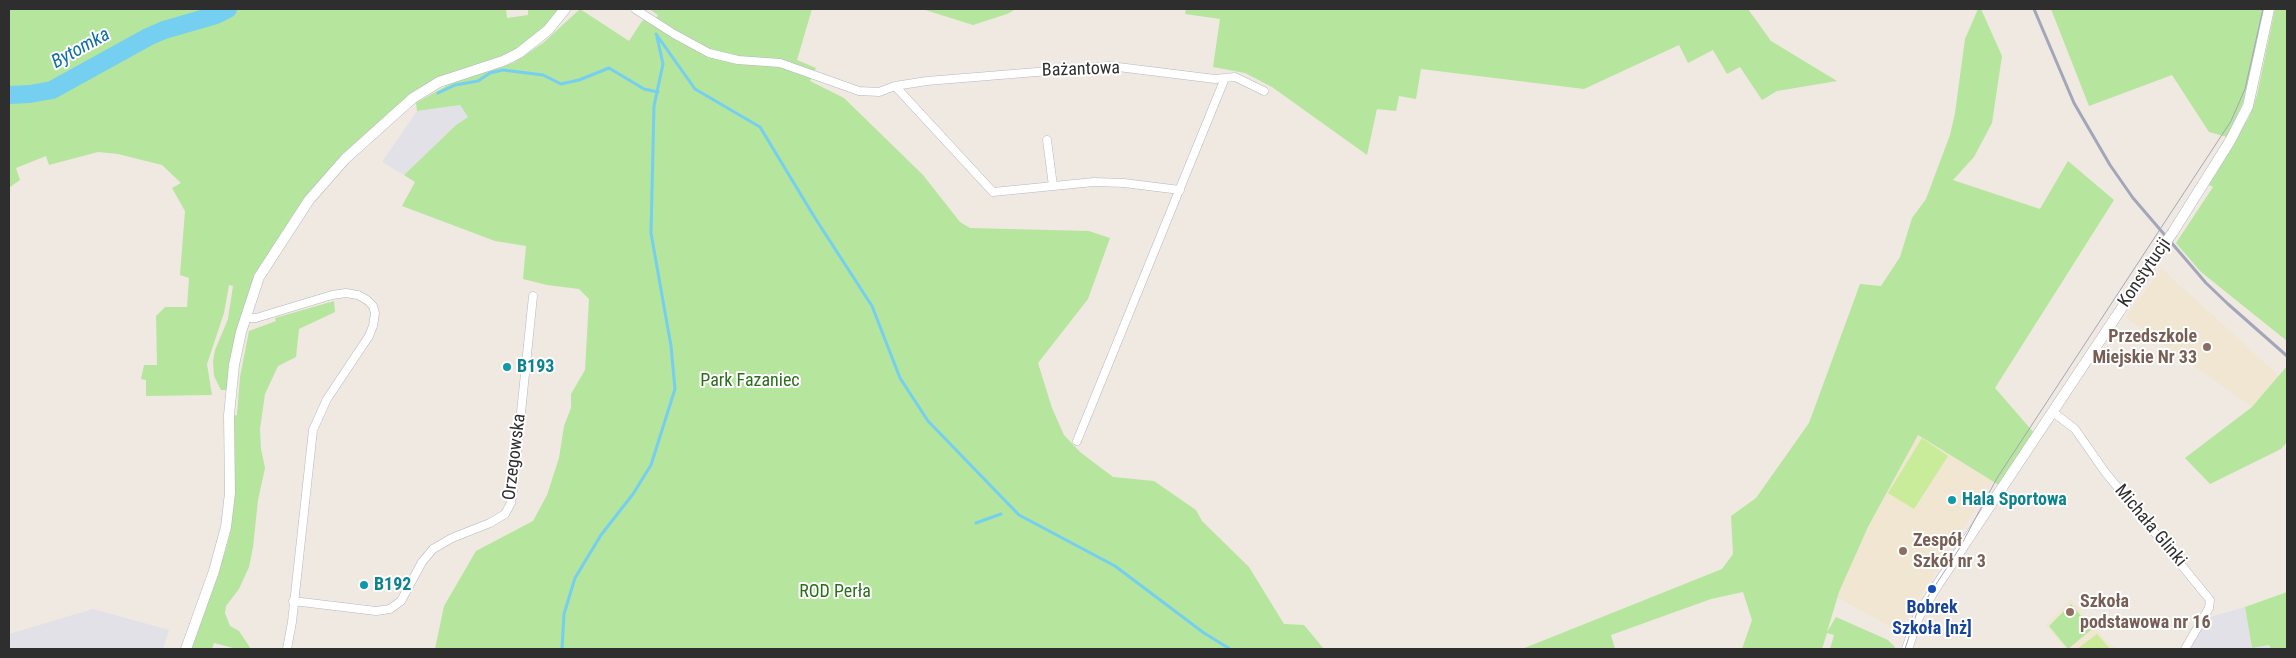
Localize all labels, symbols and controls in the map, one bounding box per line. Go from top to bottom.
water label: Bytomka [48,24,114,74]
street label: Bażantowa [1042,58,1120,82]
street label: Konstytucji [2114,234,2176,312]
place label: Przedszkole Miejskie Nr 33 [2092,326,2197,368]
marker: Przedszkole Miejskie Nr 33 [2201,341,2213,353]
place label: B193 [517,356,554,378]
marker: B193 [501,361,513,373]
park label: Park Fazaniec [700,370,800,392]
street label: Orzegowska [499,412,531,502]
street label: Michała Glinki [2109,481,2191,571]
place label: Hala Sportowa [1962,489,2067,511]
marker: Hala Sportowa [1946,494,1958,506]
place label: Zespół Szkół nr 3 [1913,530,1986,572]
marker: Zespół Szkół nr 3 [1897,545,1909,557]
place label: B192 [374,574,411,596]
marker: B192 [358,579,370,591]
park label: ROD Perła [799,581,871,603]
marker: Bobrek Szkoła [nż] [1926,583,1938,595]
place label: Szkoła podstawowa nr 16 [2080,591,2211,634]
place label: Bobrek Szkoła [nż] [1892,597,1972,640]
marker: Szkoła podstawowa nr 16 [2064,606,2076,618]

